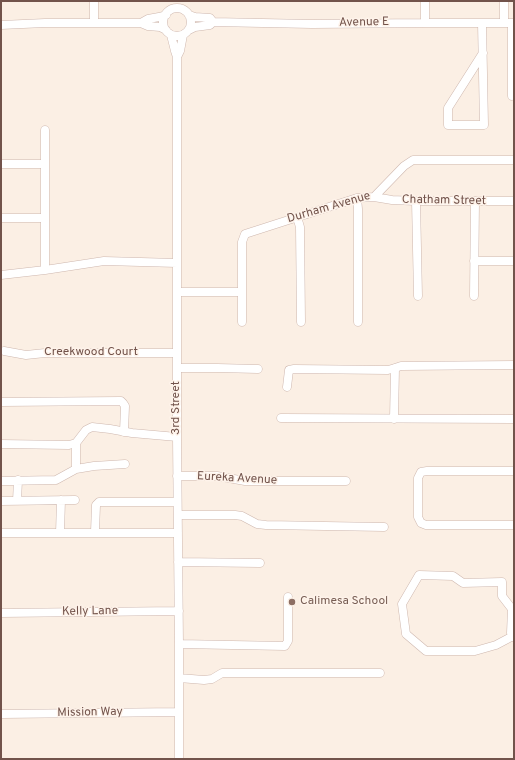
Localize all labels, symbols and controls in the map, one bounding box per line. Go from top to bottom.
street label: Avenue E [339,15,389,31]
street label: Durham Avenue [286,189,372,227]
street label: Chatham Street [402,193,486,209]
street label: Creekwood Court [44,346,138,360]
street label: 3rd Street [170,381,184,435]
street label: Eureka Avenue [197,470,277,488]
place label: Calimesa School [300,595,388,609]
marker: Calimesa School [287,597,297,607]
street label: Kelly Lane [62,604,118,620]
street label: Mission Way [57,705,123,721]

